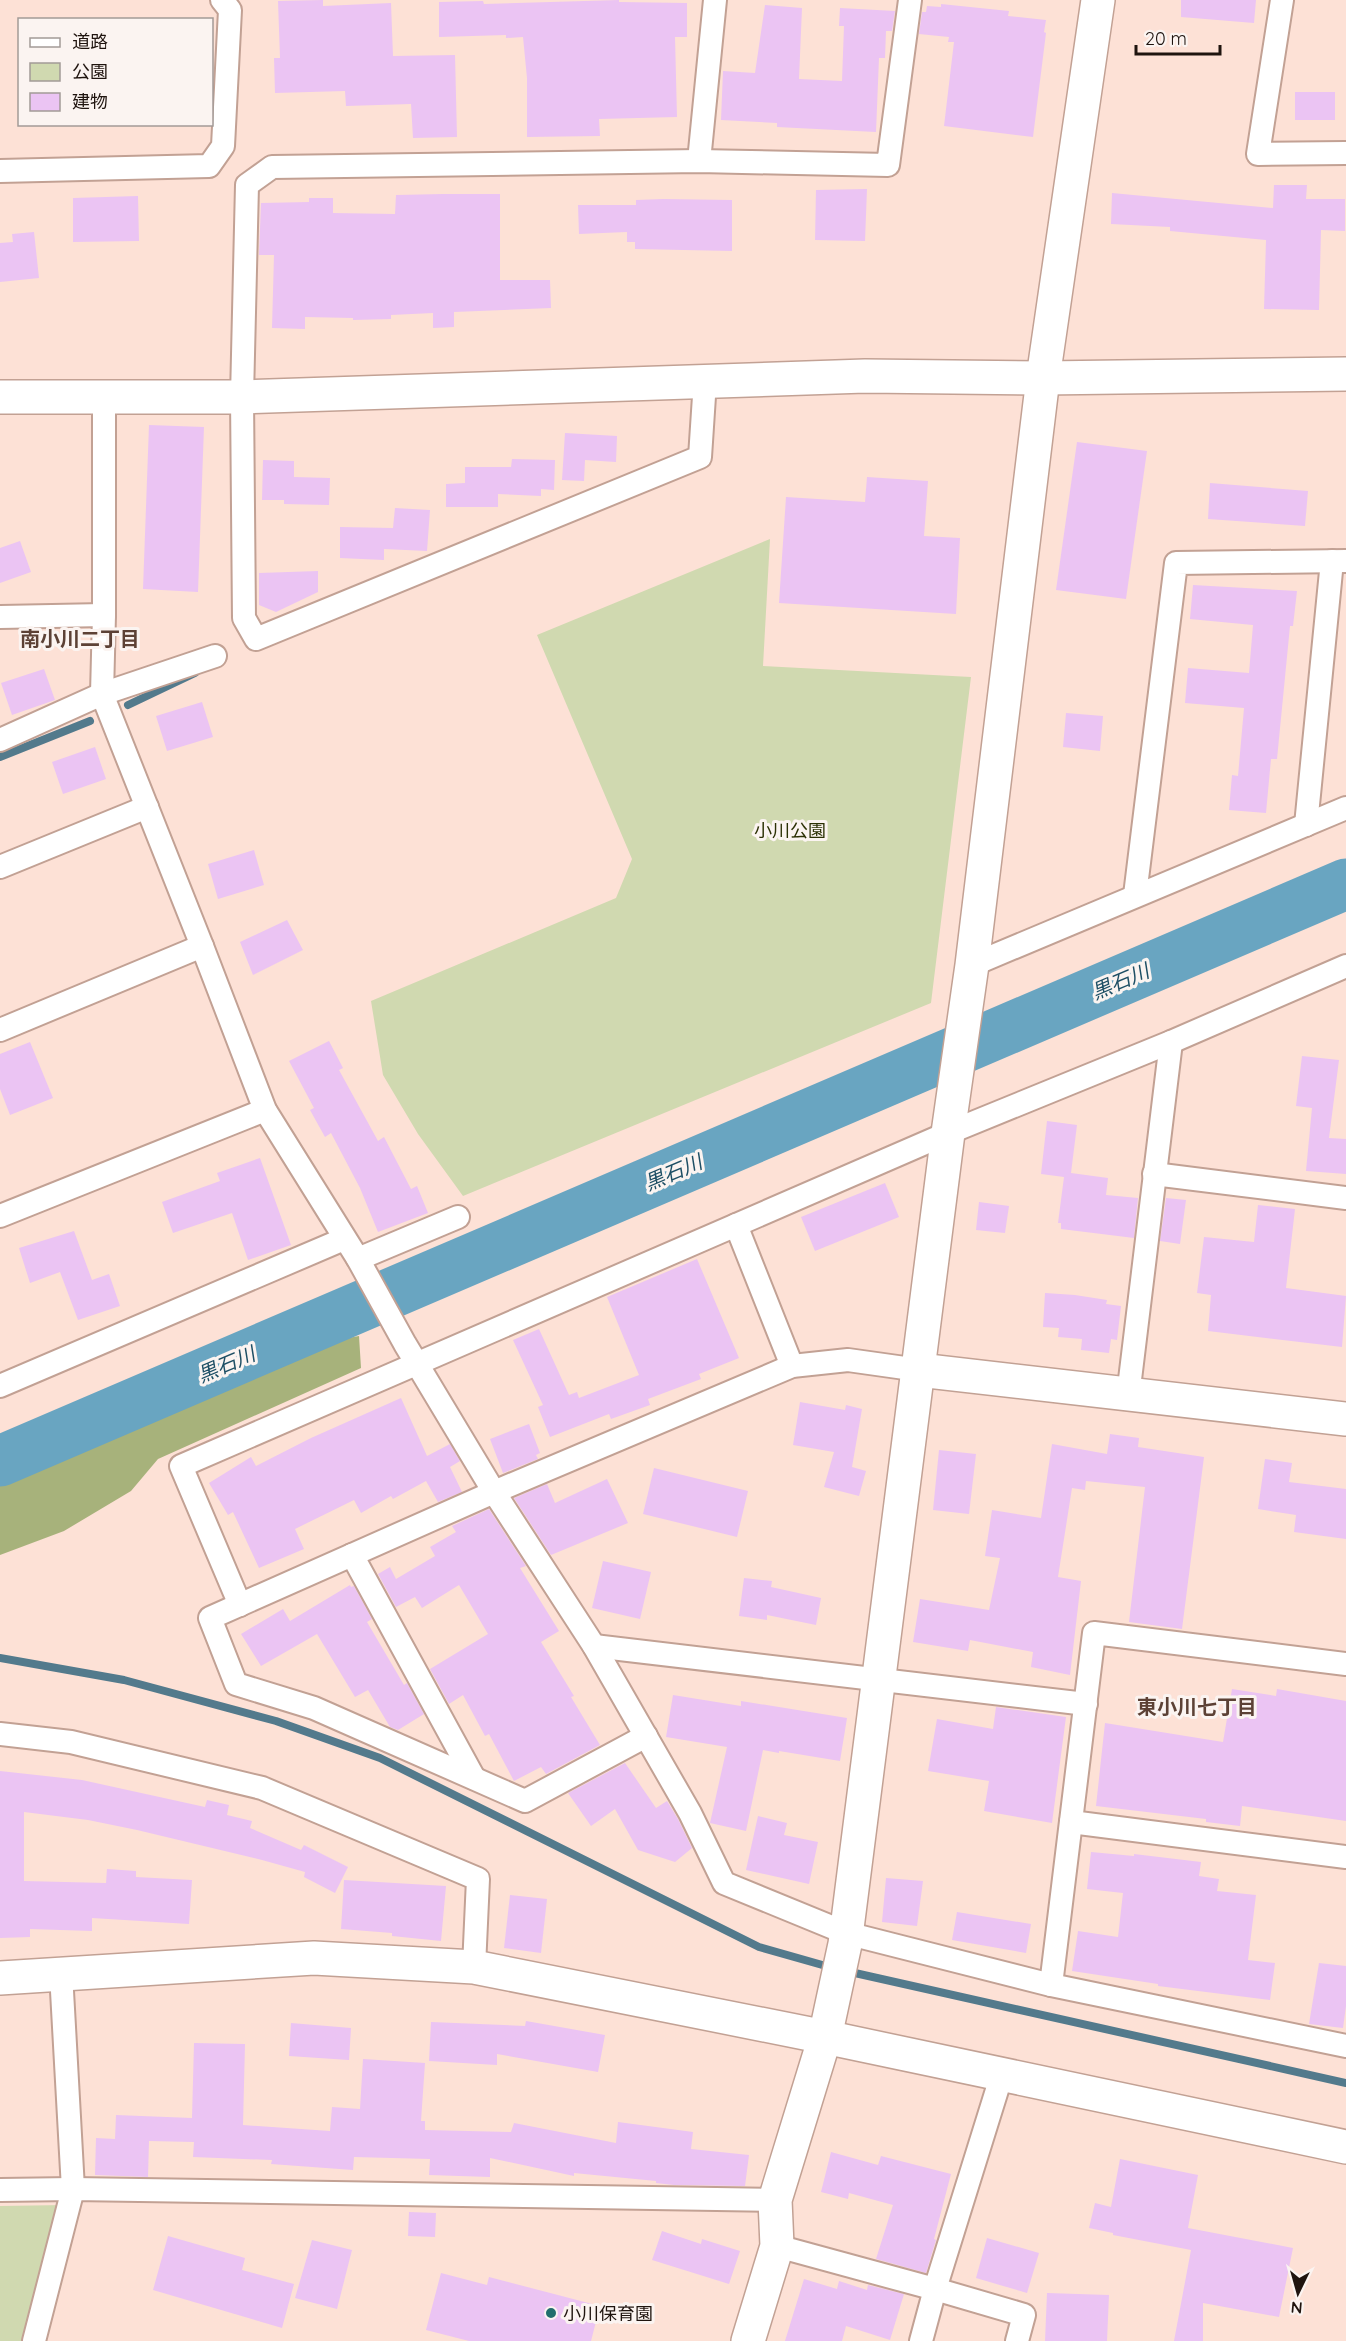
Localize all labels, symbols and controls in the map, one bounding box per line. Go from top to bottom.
legend [18,18,213,126]
scale bar [1136,18,1220,56]
text: 20 m [1145,27,1187,50]
text: 道路 [72,30,108,53]
text: 公園 [72,60,108,83]
text: 建物 [72,90,108,113]
district label: 南小川二丁目 [20,626,140,651]
park label: 小川公園 [754,819,826,842]
water label: 黒石川 [1088,957,1154,1004]
water label: 黒石川 [641,1148,707,1195]
water label: 黒石川 [194,1340,260,1387]
district label: 東小川七丁目 [1137,1694,1257,1719]
north arrow [1268,2263,1328,2323]
text: N [1290,2297,1303,2318]
place label: 小川保育園 [563,2302,653,2325]
marker: 小川保育園 [544,2306,558,2320]

